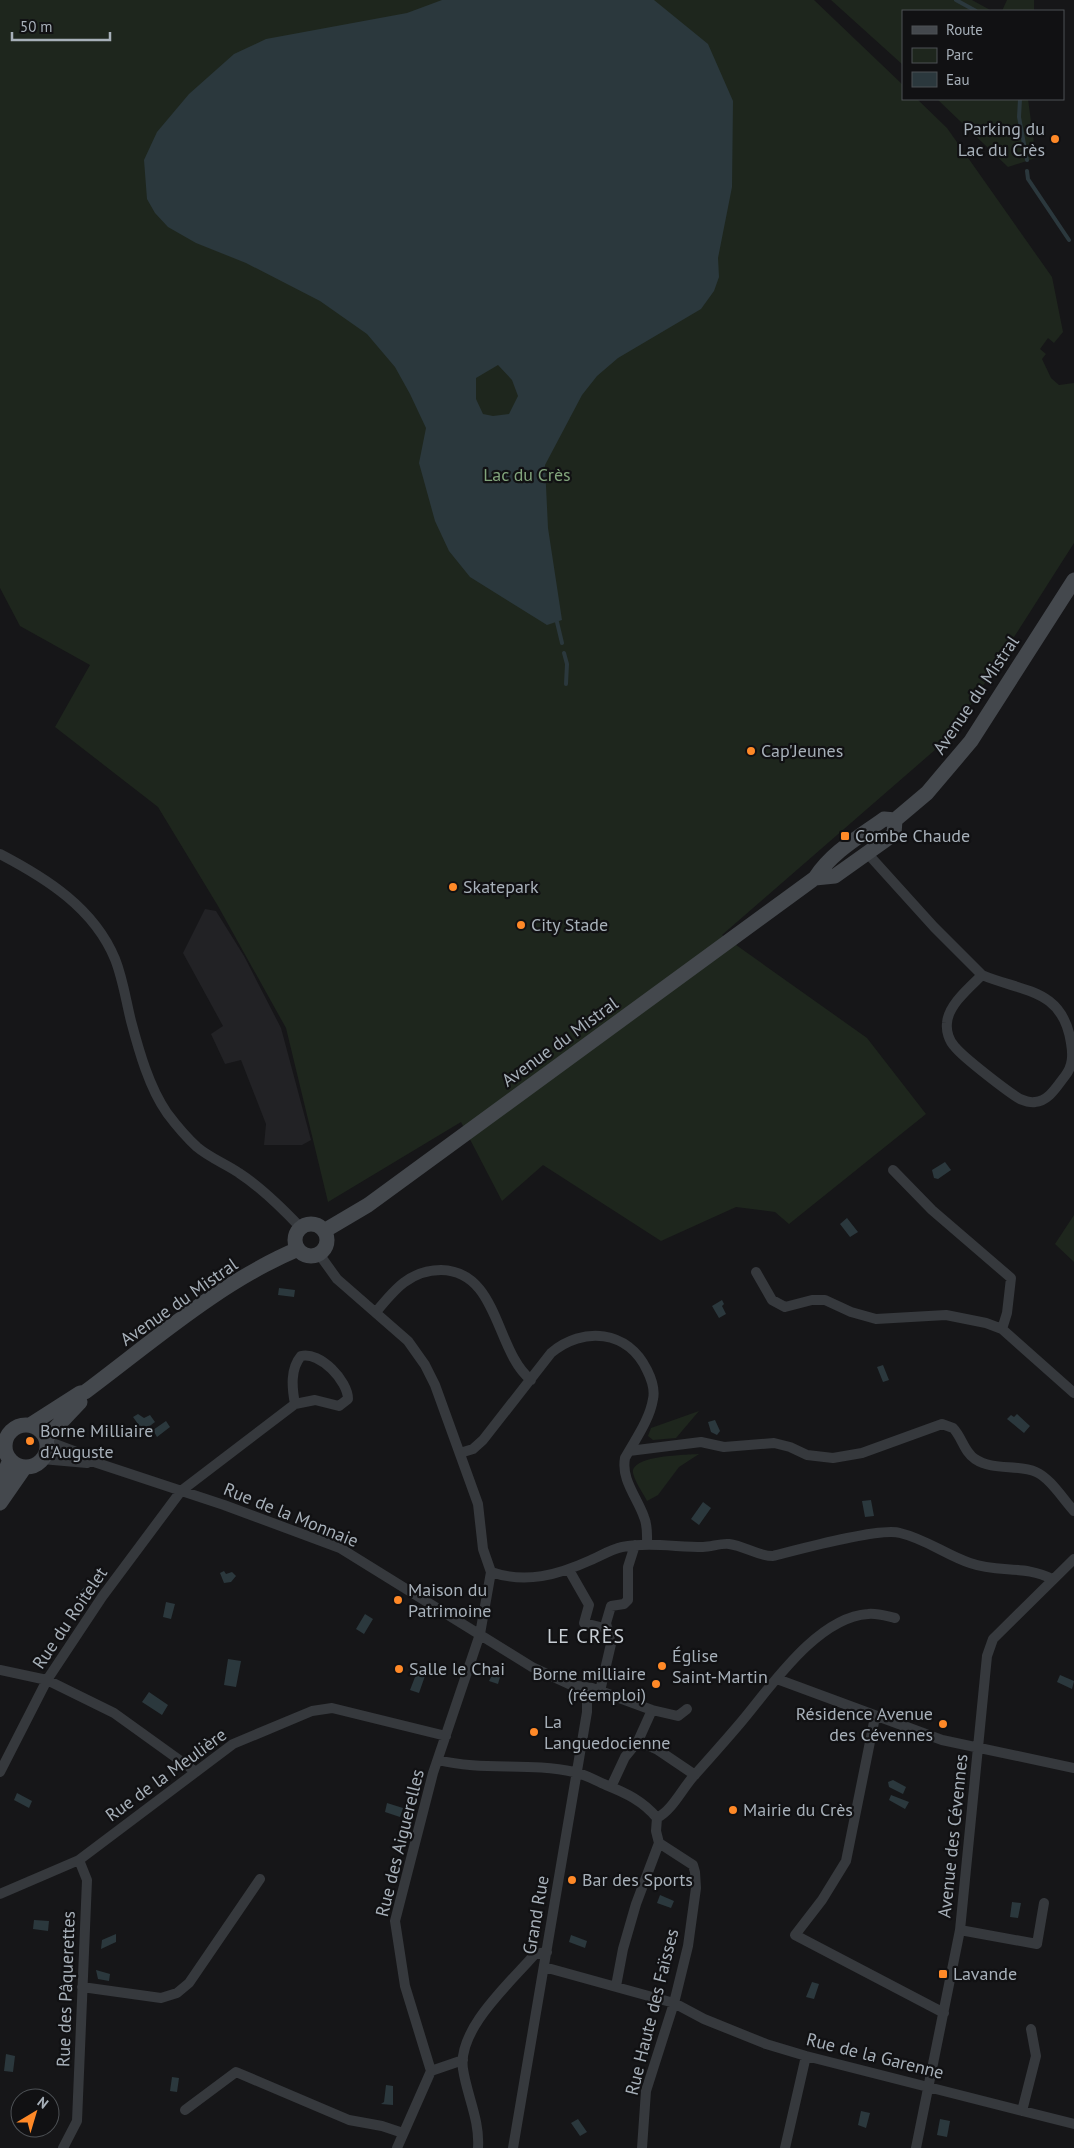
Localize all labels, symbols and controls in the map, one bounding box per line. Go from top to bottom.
scale bar [12,10,110,42]
legend [902,10,1064,100]
text: 50 m [20,17,53,36]
text: Route [946,20,983,39]
text: Parc [946,45,973,64]
text: Eau [946,70,970,89]
place label: Parking du Lac du Crès [958,117,1045,161]
marker: Parking du Lac du Crès [1049,133,1061,145]
park label: Lac du Crès [483,463,571,486]
street label: Avenue du Mistral [927,630,1024,758]
place label: Cap'Jeunes [761,739,843,762]
marker: Cap'Jeunes [745,745,757,757]
place label: Combe Chaude [855,824,970,847]
marker: Combe Chaude [839,830,851,842]
place label: Skatepark [463,875,539,898]
marker: Skatepark [447,881,459,893]
place label: City Stade [531,913,608,936]
marker: City Stade [515,919,527,931]
street label: Avenue du Mistral [497,991,623,1092]
street label: Avenue du Mistral [115,1252,243,1351]
place label: Borne Milliaire d'Auguste [40,1419,154,1463]
marker: Borne Milliaire d'Auguste [24,1435,36,1447]
street label: Rue de la Monnaie [220,1477,362,1552]
street label: Rue du Roitelet [27,1562,112,1673]
place label: Maison du Patrimoine [408,1578,491,1622]
marker: Maison du Patrimoine [392,1594,404,1606]
district label: LE CRÈS [547,1623,625,1649]
place label: Église Saint-Martin [672,1644,768,1688]
place label: Salle le Chai [409,1657,505,1680]
marker: Église Saint-Martin [656,1660,668,1672]
place label: Borne milliaire (réemploi) [532,1662,646,1706]
marker: Salle le Chai [393,1663,405,1675]
marker: Borne milliaire (réemploi) [650,1678,662,1690]
place label: Résidence Avenue des Cévennes [796,1702,933,1746]
place label: La Languedocienne [544,1710,671,1754]
marker: Résidence Avenue des Cévennes [937,1718,949,1730]
street label: Rue de la Meulière [101,1723,231,1826]
marker: La Languedocienne [528,1726,540,1738]
street label: Avenue des Cévennes [932,1753,973,1919]
street label: Rue des Aiguerelles [370,1767,429,1919]
place label: Mairie du Crès [743,1798,853,1821]
marker: Mairie du Crès [727,1804,739,1816]
place label: Bar des Sports [582,1868,693,1891]
street label: Grand Rue [517,1874,554,1956]
marker: Bar des Sports [566,1874,578,1886]
street label: Rue des Pâquerettes [51,1910,80,2067]
street label: Rue Haute des Faïsses [620,1926,683,2098]
place label: Lavande [953,1962,1017,1985]
marker: Lavande [937,1968,949,1980]
street label: Rue de la Garenne [804,2027,946,2084]
north arrow [10,2088,60,2138]
text: N [34,2093,52,2113]

